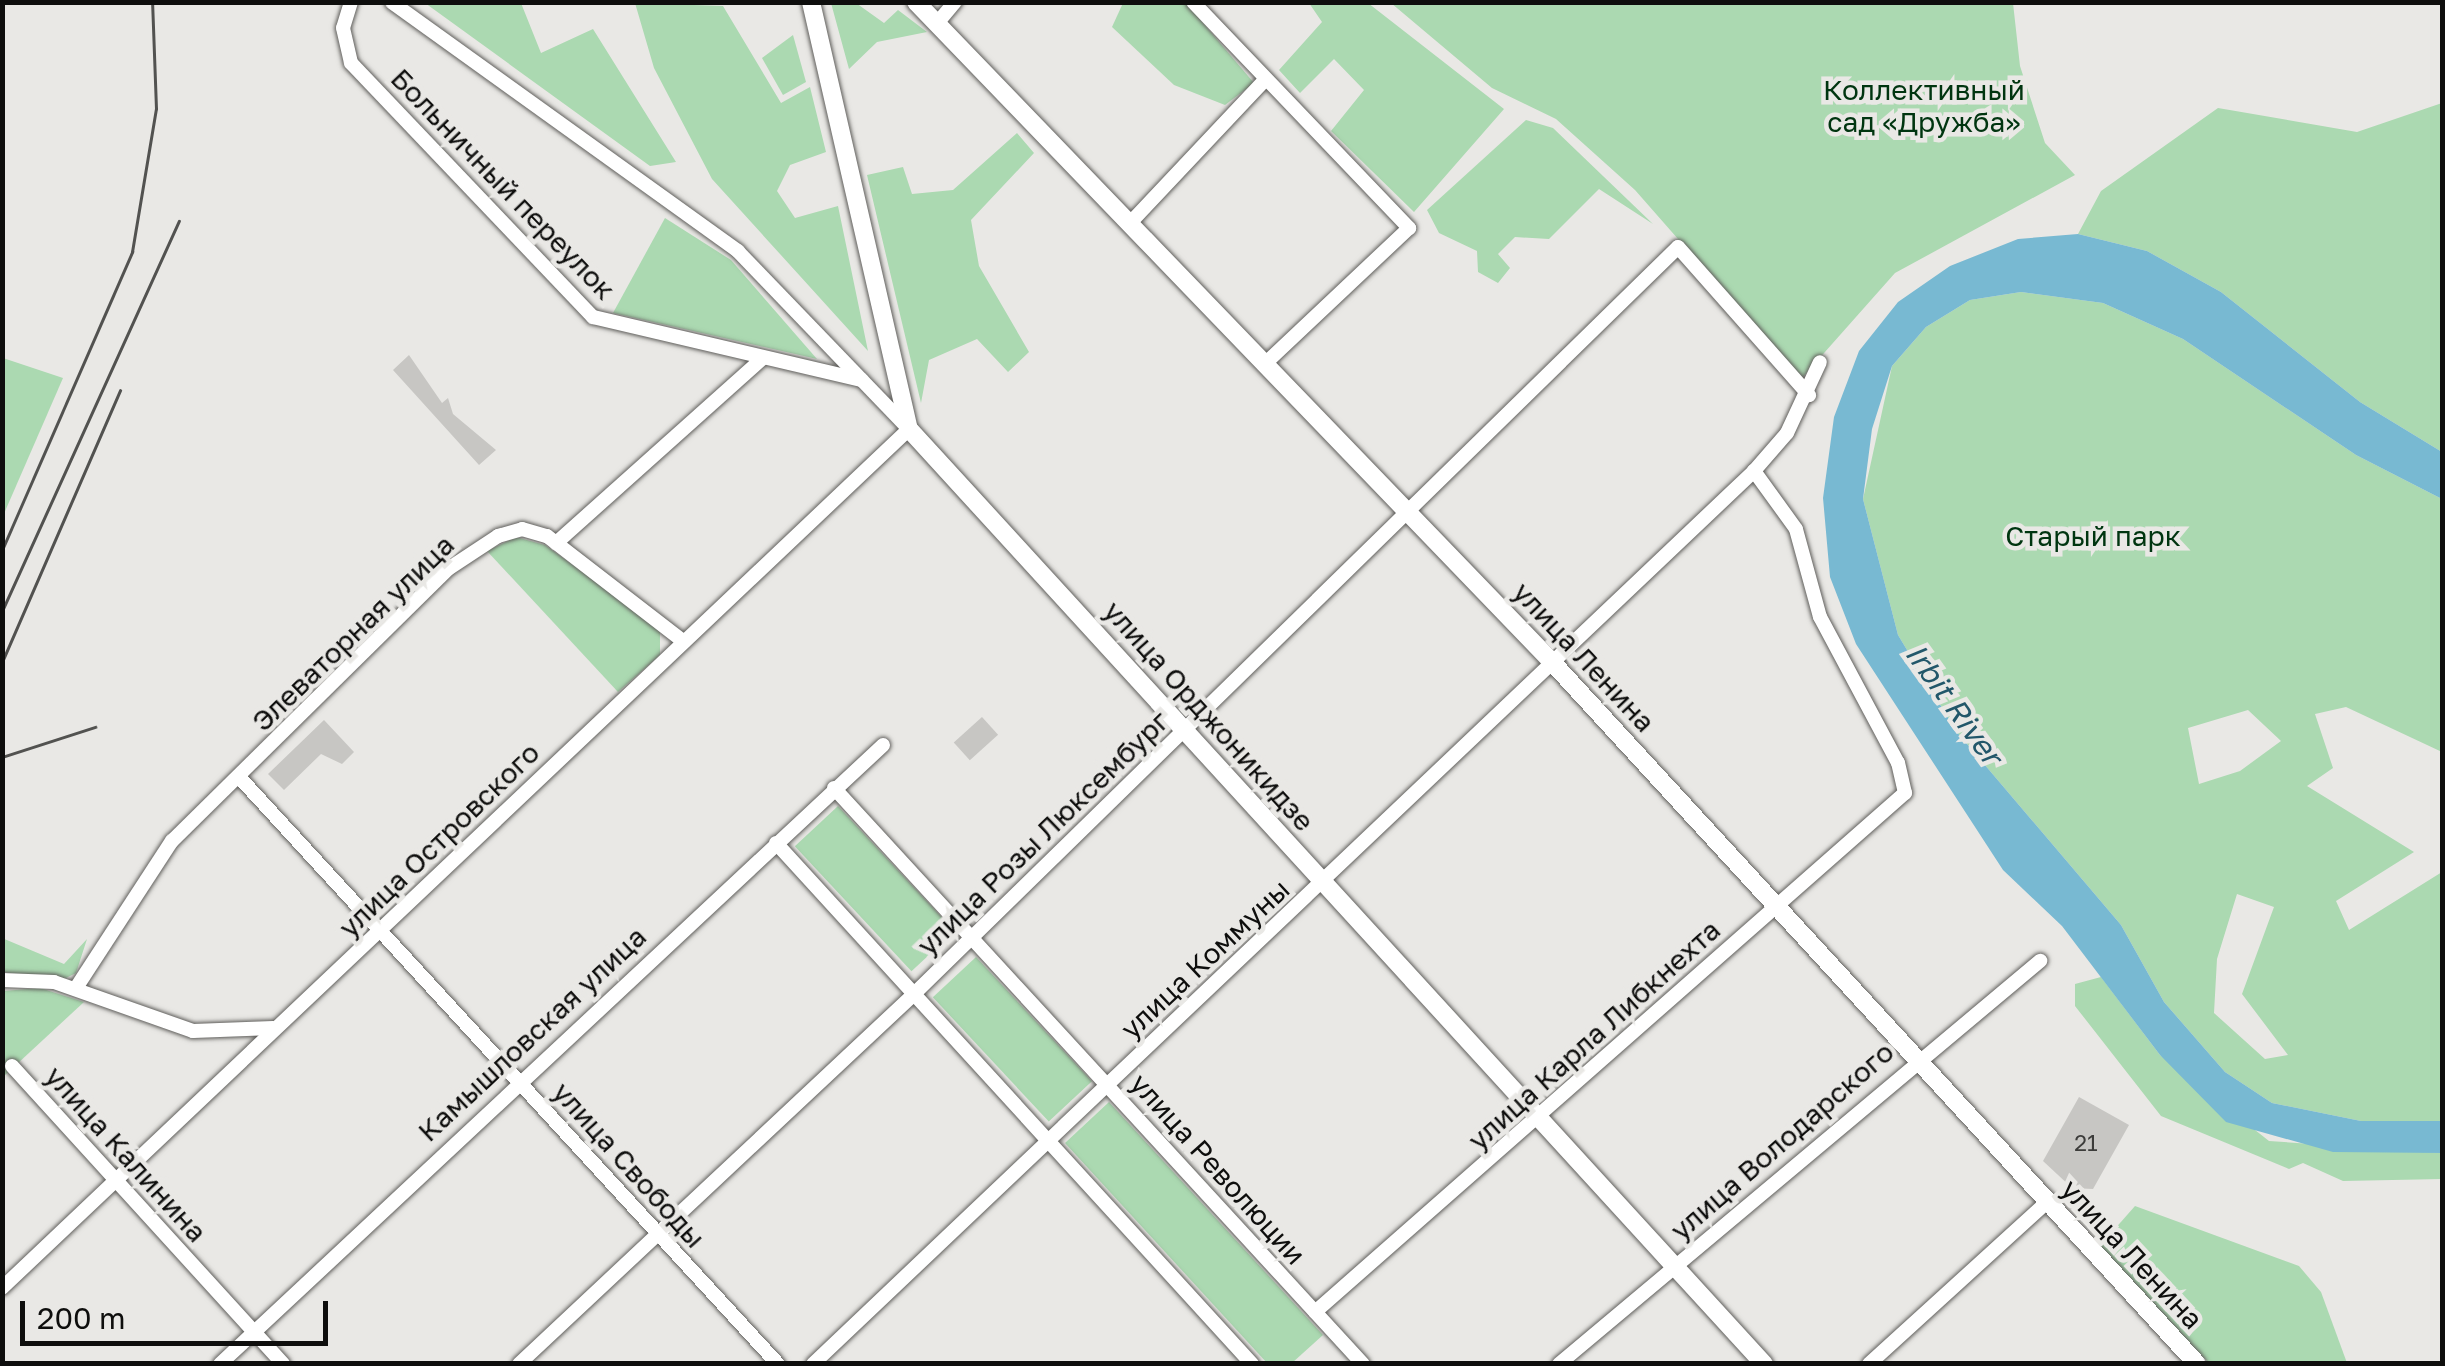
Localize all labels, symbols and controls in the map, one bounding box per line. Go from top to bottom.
street label: Больничный переулок [384,62,622,306]
park label: Коллективный сад «Дружба» [1823,73,2025,139]
park label: Старый парк [2005,519,2181,553]
street label: Элеваторная улица [245,528,461,738]
street label: улица Ленина [1506,575,1662,739]
street label: улица Орджоникидзе [1097,594,1321,838]
water label: Irbit River [1898,636,2010,772]
street label: улица Розы Люксембург [910,704,1176,962]
street label: улица Островского [332,736,546,944]
street label: улица Коммуны [1114,872,1296,1046]
street label: улица Карла Либкнехта [1461,913,1727,1157]
street label: Камышловская улица [411,920,653,1148]
street label: улица Володарского [1664,1035,1900,1247]
street label: улица Калинина [38,1059,214,1249]
street label: улица Революции [1123,1067,1313,1271]
street label: улица Свободы [546,1075,712,1255]
house number: 21 [2074,1130,2098,1156]
street label: улица Ленина [2054,1172,2210,1336]
scale bar [25,1281,332,1343]
text: 200 m [37,1300,126,1336]

